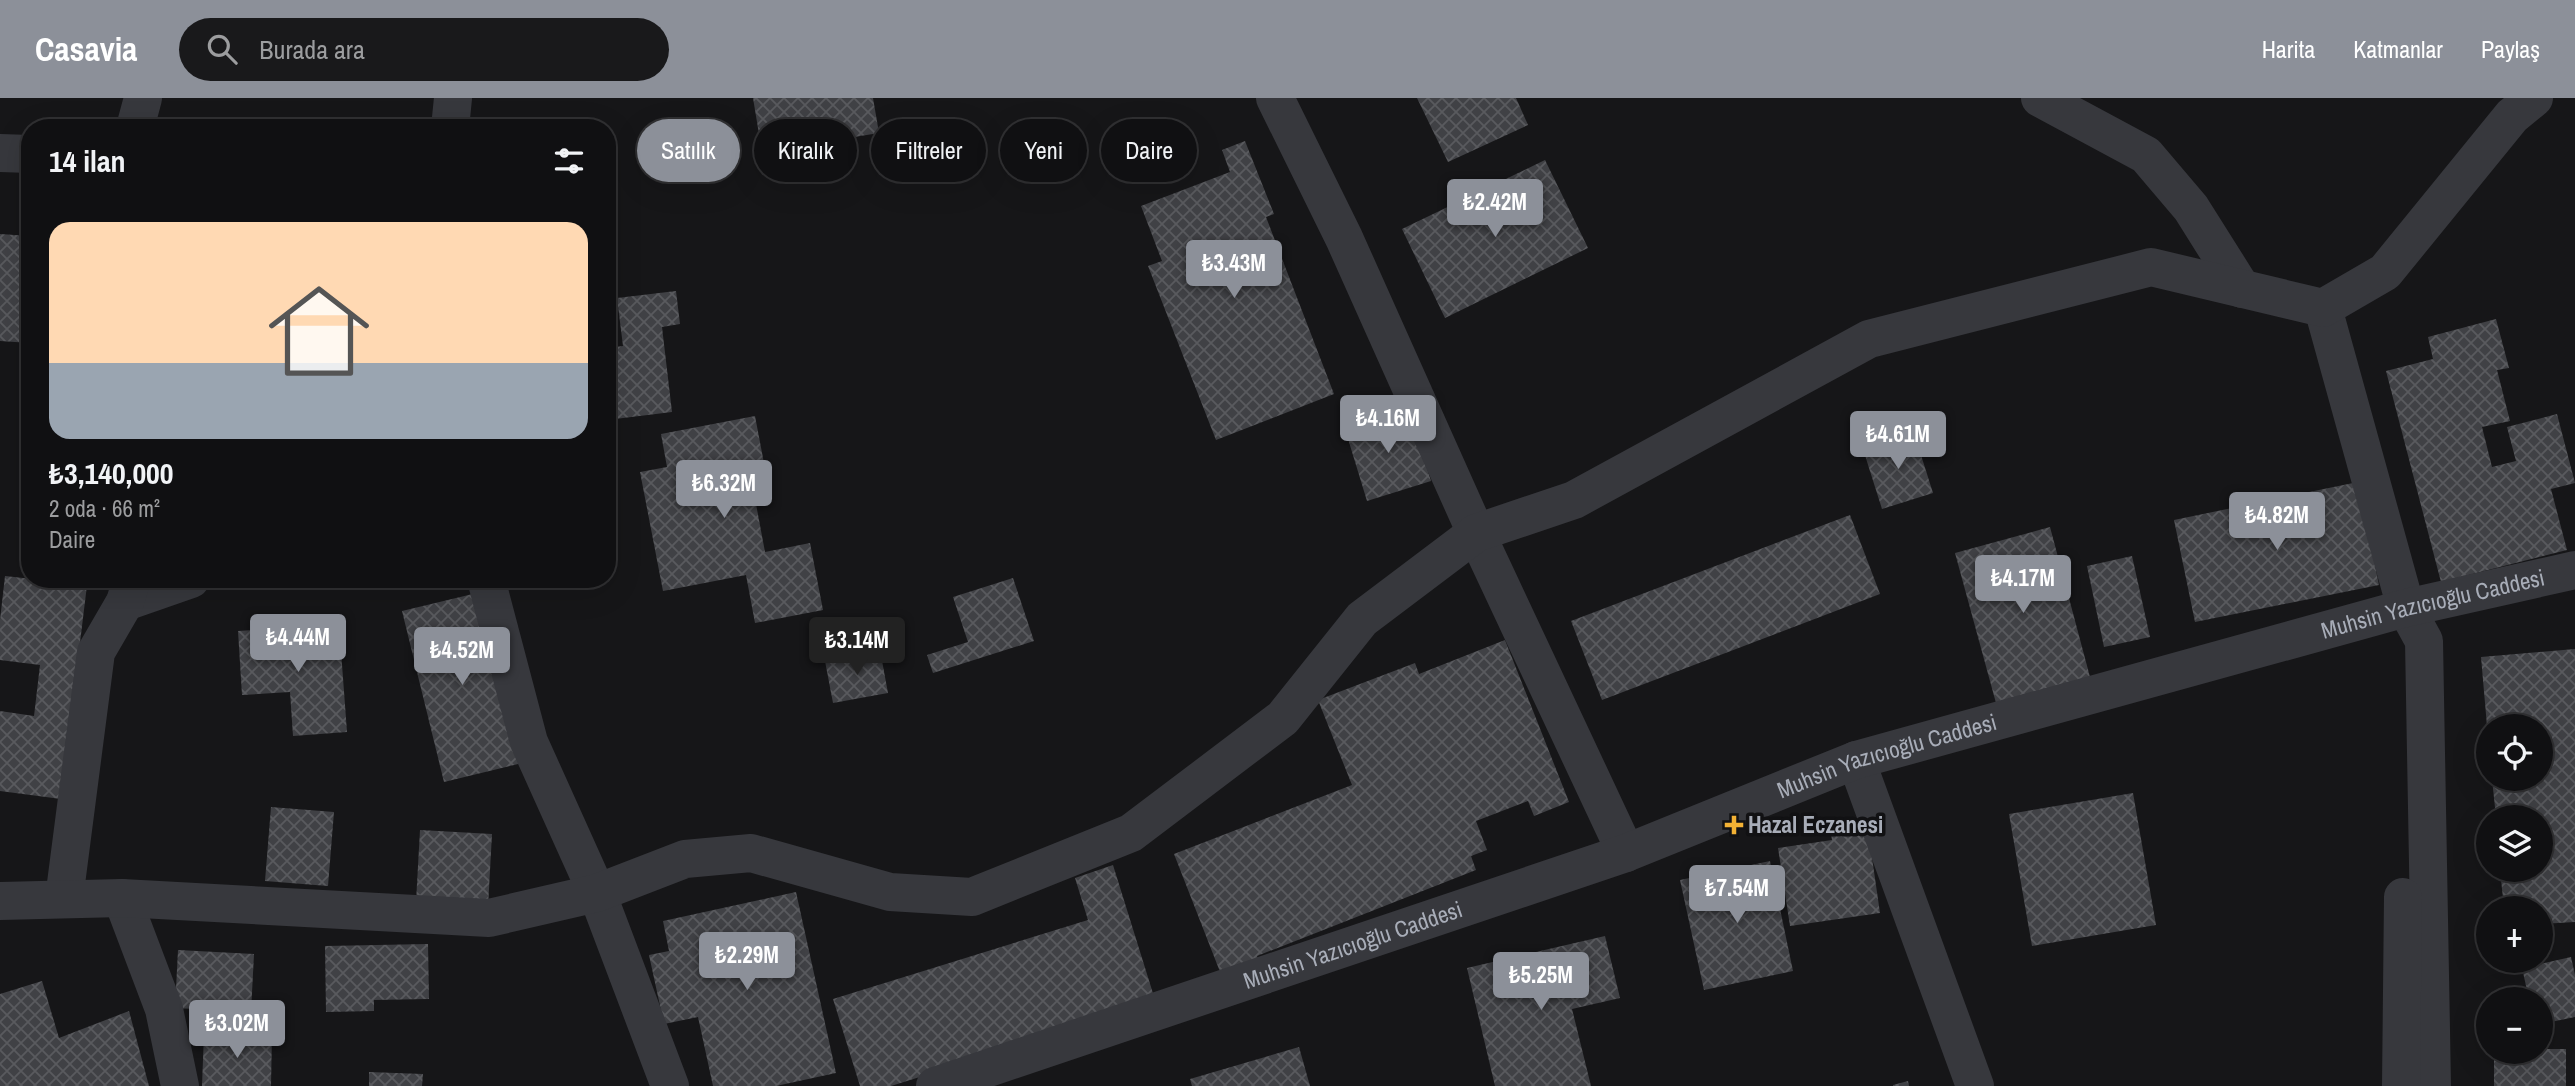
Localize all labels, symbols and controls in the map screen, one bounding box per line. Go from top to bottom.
search box [179,18,669,81]
text: Casavia [35,27,137,71]
icon: search [203,30,241,68]
text: Burada ara [259,32,365,67]
text: Harita [2262,33,2315,65]
text: Katmanlar [2353,33,2443,65]
text: Paylaş [2481,33,2540,65]
chip: Satılık [637,119,740,182]
chip: Kiralık [754,119,857,182]
chip: Filtreler [871,119,986,182]
chip: Yeni [1000,119,1087,182]
chip: Daire [1101,119,1197,182]
text: 14 ilan [49,141,126,181]
icon: filters [550,142,588,180]
pin: ₺2.42M [1438,180,1552,239]
text: ₺2.42M [1463,186,1527,217]
pin: ₺3.43M [1177,240,1291,300]
text: ₺3.43M [1202,247,1266,278]
icon: home [256,268,382,394]
pin: ₺4.16M [1331,396,1445,455]
text: ₺4.16M [1356,402,1420,433]
pin: ₺4.61M [1841,412,1955,471]
text: ₺4.61M [1866,418,1930,449]
text: ₺3,140,000 [49,453,173,493]
pin: ₺6.32M [667,460,781,520]
text: ₺6.32M [692,467,756,498]
pin: ₺4.82M [2220,492,2334,552]
text: 2 oda · 66 m² [49,493,160,524]
text: ₺4.82M [2245,499,2309,530]
text: Daire [49,524,95,555]
pin: ₺4.17M [1966,556,2080,615]
street label: Muhsin Yazıcıoğlu Caddesi [2317,561,2547,646]
text: ₺4.17M [1991,562,2055,593]
pin: ₺4.44M [241,614,355,674]
pin: ₺3.14M [800,618,914,677]
text: ₺4.44M [266,621,330,652]
text: ₺3.14M [825,624,889,655]
pin: ₺4.52M [405,628,519,687]
text: ₺4.52M [430,634,494,665]
street label: Muhsin Yazıcıoğlu Caddesi [1772,706,2000,805]
map controls [2476,714,2553,1064]
button: locate [2476,714,2553,791]
button: layers [2476,805,2553,882]
place label: Hazal Eczanesi [1748,809,1883,840]
marker: Hazal Eczanesi [1726,817,1742,833]
pin: ₺7.54M [1680,866,1794,925]
text: ₺7.54M [1705,872,1769,903]
street label: Muhsin Yazıcıoğlu Caddesi [1239,893,1466,996]
button: + [2476,896,2553,973]
pin: ₺2.29M [690,932,804,992]
text: ₺2.29M [715,939,779,970]
pin: ₺5.25M [1484,953,1598,1012]
text: ₺5.25M [1509,959,1573,990]
button: − [2476,987,2553,1064]
pin: ₺3.02M [180,1000,294,1060]
text: ₺3.02M [205,1007,269,1038]

